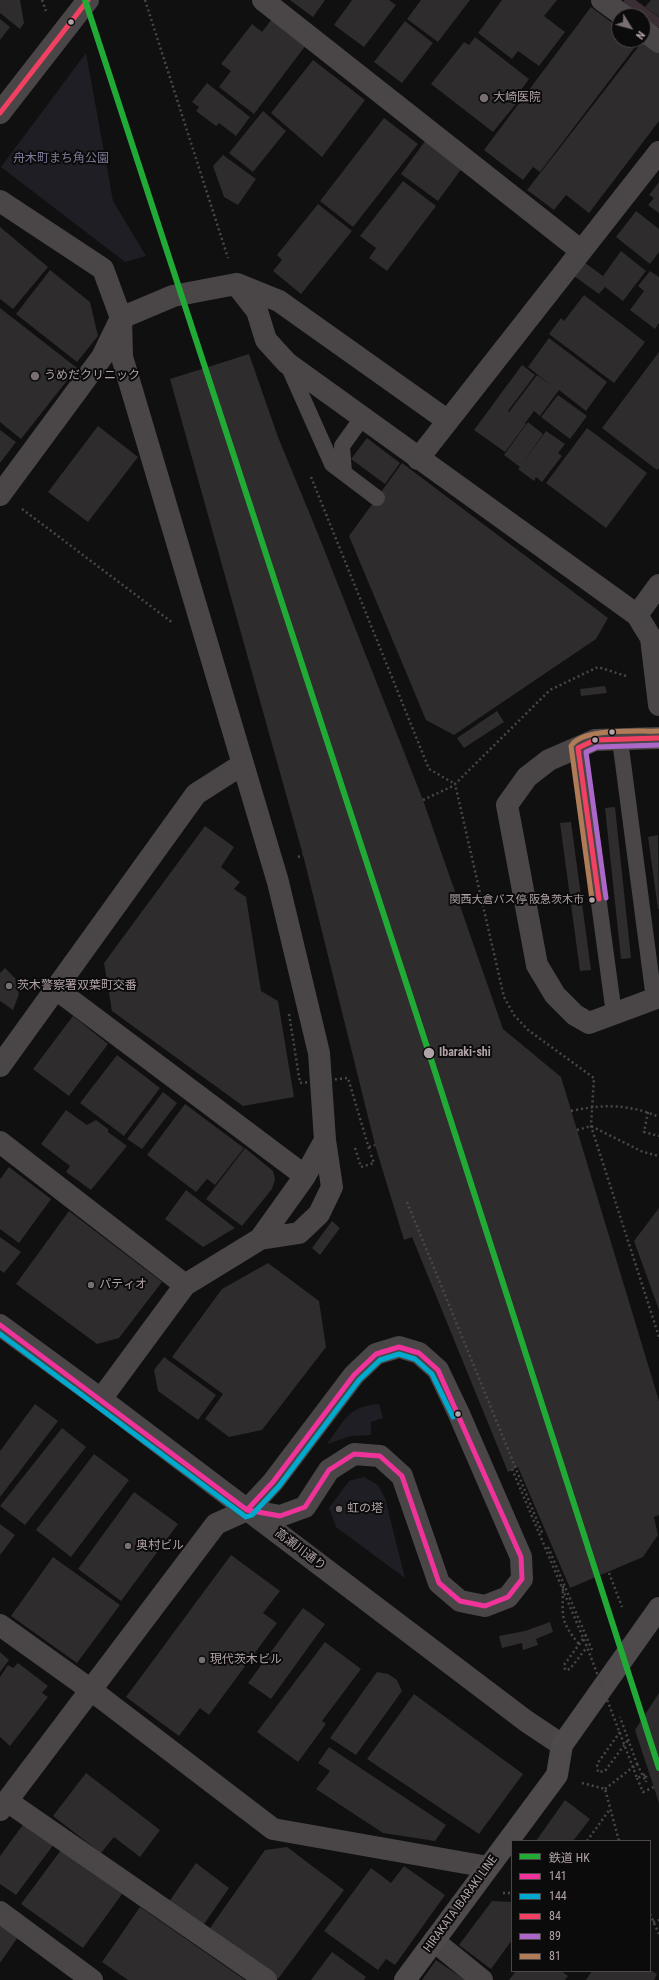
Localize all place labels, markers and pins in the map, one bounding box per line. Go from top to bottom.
unlabelled marker [66,17,76,27]
place label: 大崎医院 [493,91,541,105]
marker: 大崎医院 [478,92,490,104]
place label: うめだクリニック [44,369,140,383]
marker: うめだクリニック [29,370,41,382]
unlabelled marker [607,727,617,737]
unlabelled marker [590,735,600,745]
place label: 関西大倉バス停 阪急茨木市 [449,893,584,907]
marker: 関西大倉バス停 阪急茨木市 [587,895,597,905]
place label: 茨木警察署双葉町交番 [17,979,137,993]
marker: 茨木警察署双葉町交番 [4,981,14,991]
marker: Ibaraki-shi [422,1046,436,1060]
place label: Ibaraki-shi [439,1046,491,1060]
place label: パティオ [99,1278,147,1292]
marker: パティオ [86,1280,96,1290]
unlabelled marker [453,1409,463,1419]
place label: 虹の塔 [347,1502,383,1516]
marker: 虹の塔 [334,1504,344,1514]
place label: 奥村ビル [136,1539,184,1553]
marker: 奥村ビル [123,1541,133,1551]
place label: 現代茨木ビル [210,1653,282,1667]
marker: 現代茨木ビル [197,1655,207,1665]

